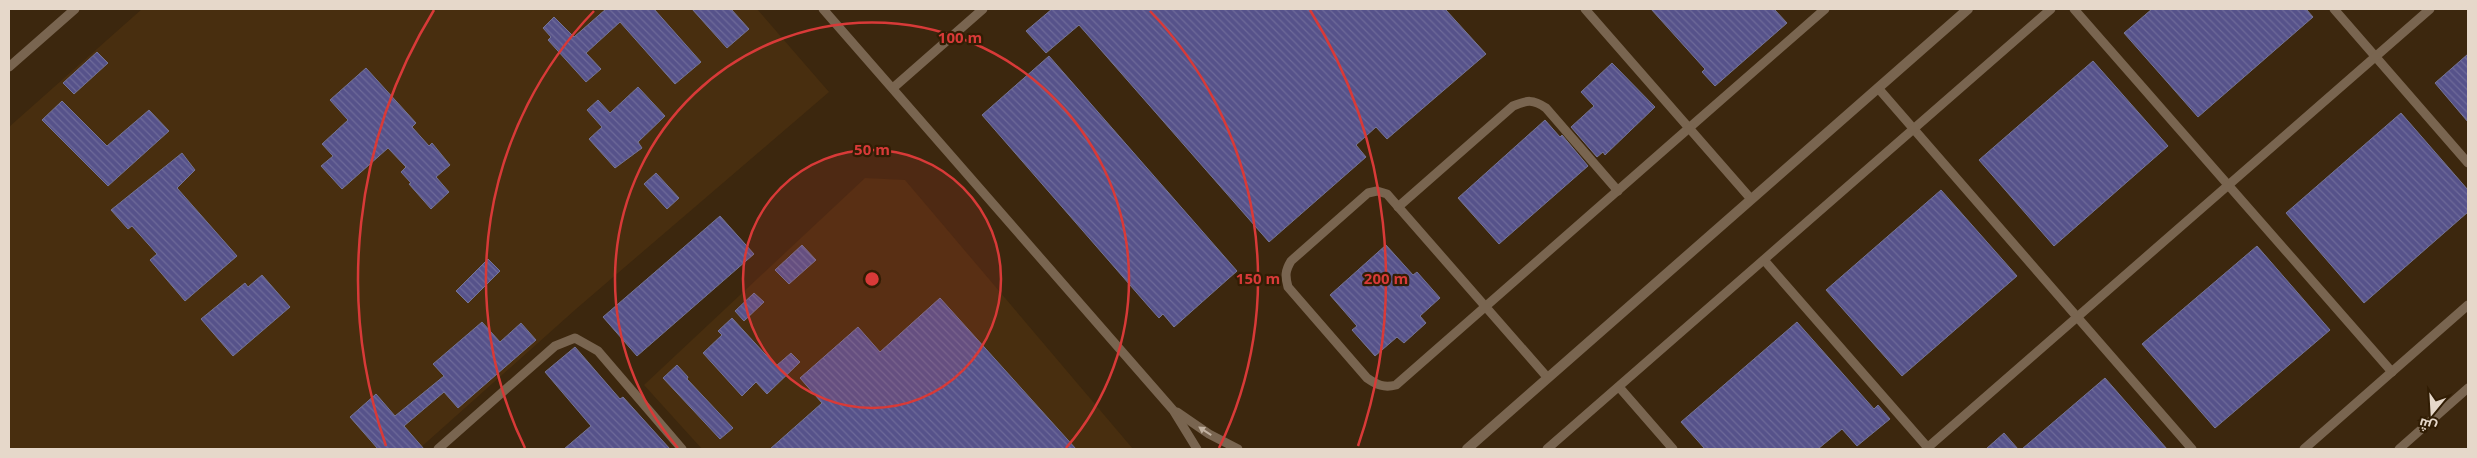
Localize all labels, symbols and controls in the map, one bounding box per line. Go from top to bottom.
text: 100 m [938,27,982,47]
text: 50 m [854,139,890,159]
text: 150 m [1236,268,1280,288]
text: 200 m [1364,268,1408,288]
centre of rings [863,270,881,288]
north arrow [2407,388,2457,438]
text: ش [2416,414,2439,438]
one-way arrow [1198,426,1211,436]

